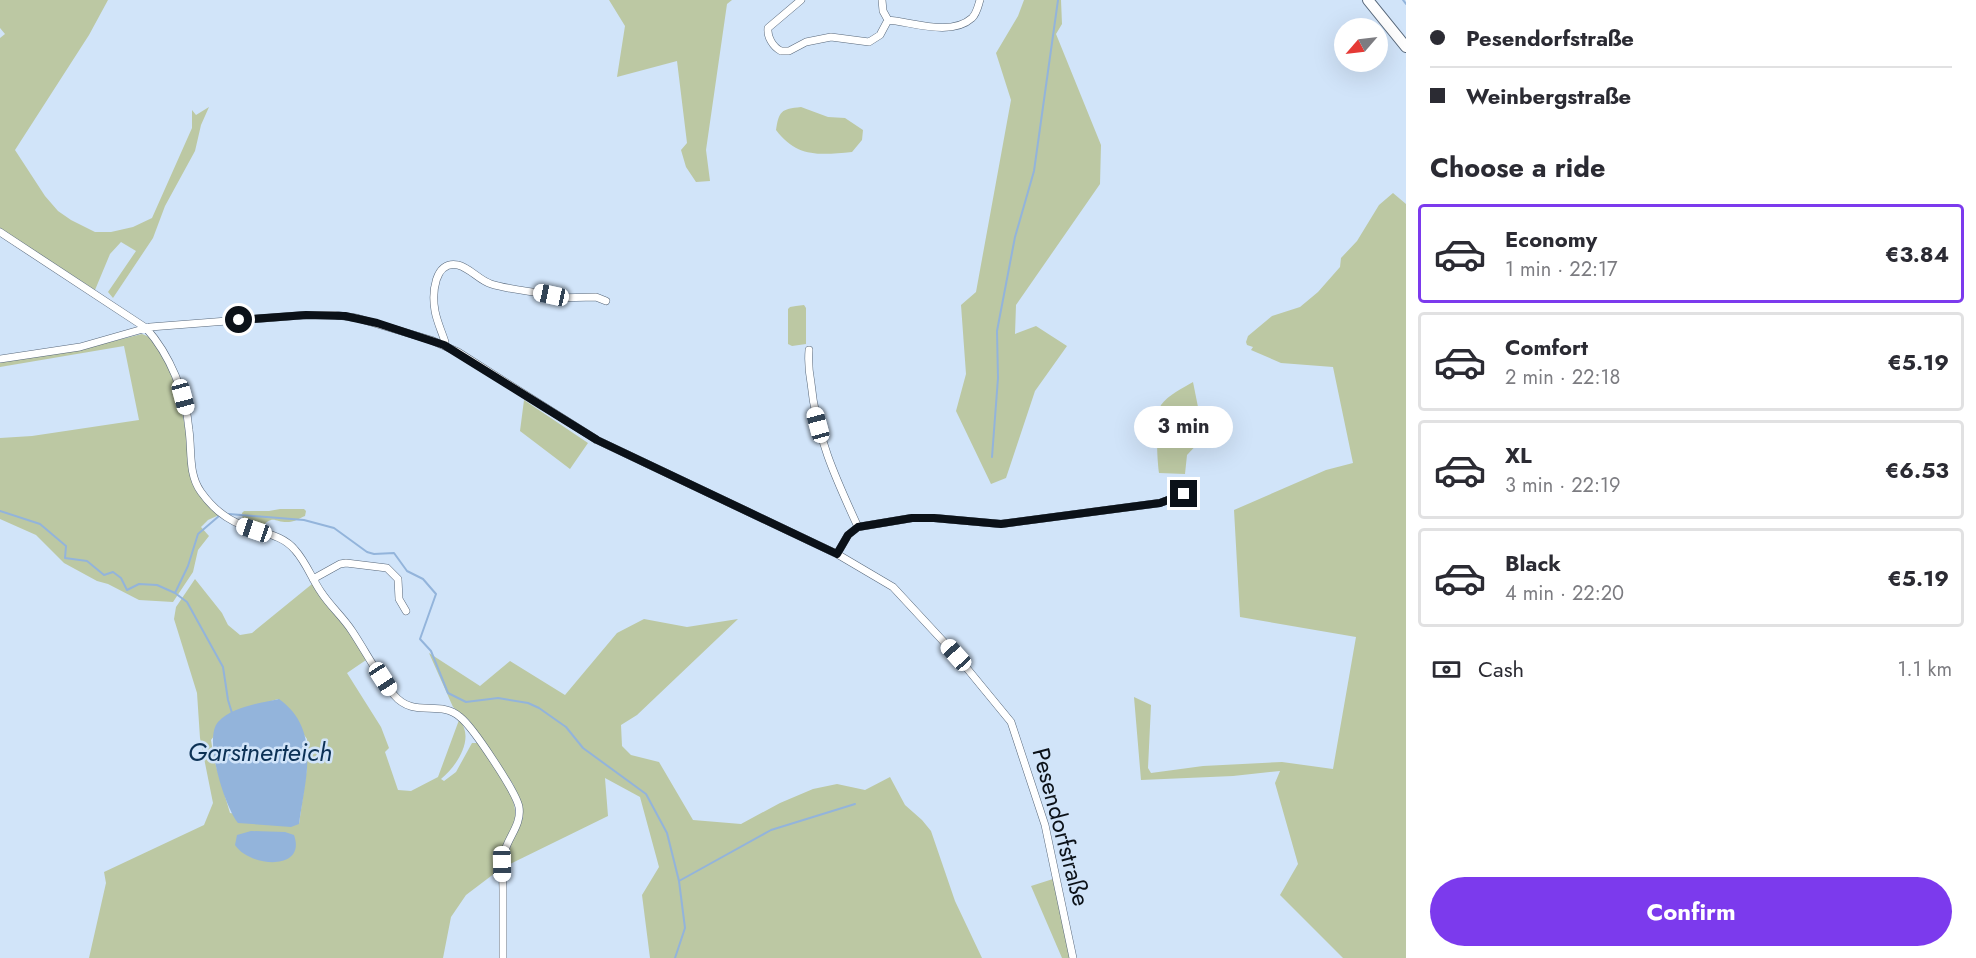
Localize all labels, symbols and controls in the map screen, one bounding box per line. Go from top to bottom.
north arrow [1334,18,1388,72]
map controls [1334,18,1388,72]
text: Pesendorfstraße [1466,22,1634,54]
text: Weinbergstraße [1466,80,1631,112]
text: Choose a ride [1430,148,1605,187]
text: Economy [1505,223,1597,255]
icon: car [1433,227,1487,281]
text: €3.84 [1885,238,1949,270]
text: 1 min · 22:17 [1505,255,1618,284]
car [532,282,570,308]
route start [225,306,252,333]
text: Comfort [1505,331,1588,363]
icon: car [1433,335,1487,389]
text: €5.19 [1887,346,1949,378]
text: 2 min · 22:18 [1505,363,1620,392]
car [170,377,196,417]
car [805,405,831,445]
callout: 3 min [1134,407,1234,449]
text: 3 min [1158,412,1209,441]
text: XL [1505,439,1532,471]
icon: car [1433,443,1487,497]
text: €6.53 [1885,454,1949,486]
text: 3 min · 22:19 [1505,471,1621,500]
route end [1170,480,1197,507]
car [234,516,274,544]
text: Black [1505,547,1561,579]
icon: car [1433,551,1487,605]
text: €5.19 [1887,562,1949,594]
text: 4 min · 22:20 [1505,579,1624,608]
car [937,636,975,674]
icon: cash [1430,653,1463,686]
text: Cash [1478,653,1524,685]
text: 1.1 km [1898,655,1952,684]
car [366,659,400,699]
water label: Garstnerteich [188,733,332,771]
street label: Pesendorfstraße [1024,744,1099,910]
car [493,846,511,882]
button: Confirm [1430,877,1952,946]

